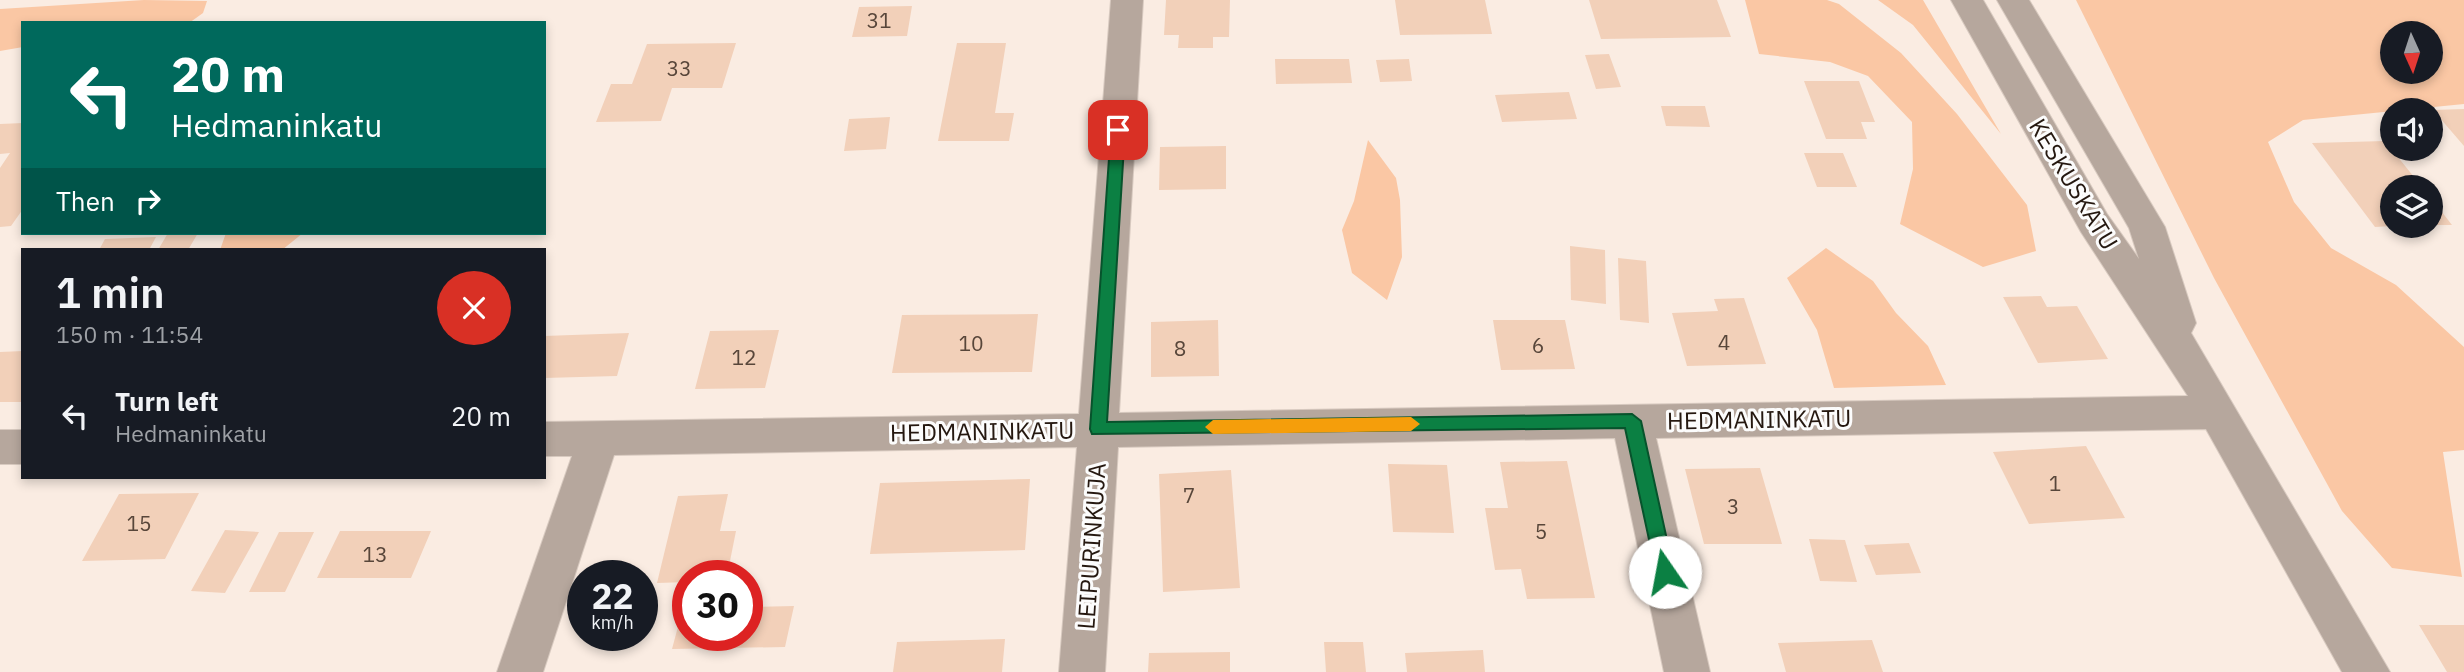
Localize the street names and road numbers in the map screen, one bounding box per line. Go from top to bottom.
street label: KESKUSKATU [2022,112,2126,256]
street label: HEDMANINKATU [1666,401,1852,437]
street label: HEDMANINKATU [889,413,1075,449]
street label: LEIPURINKUJA [1069,462,1113,630]

